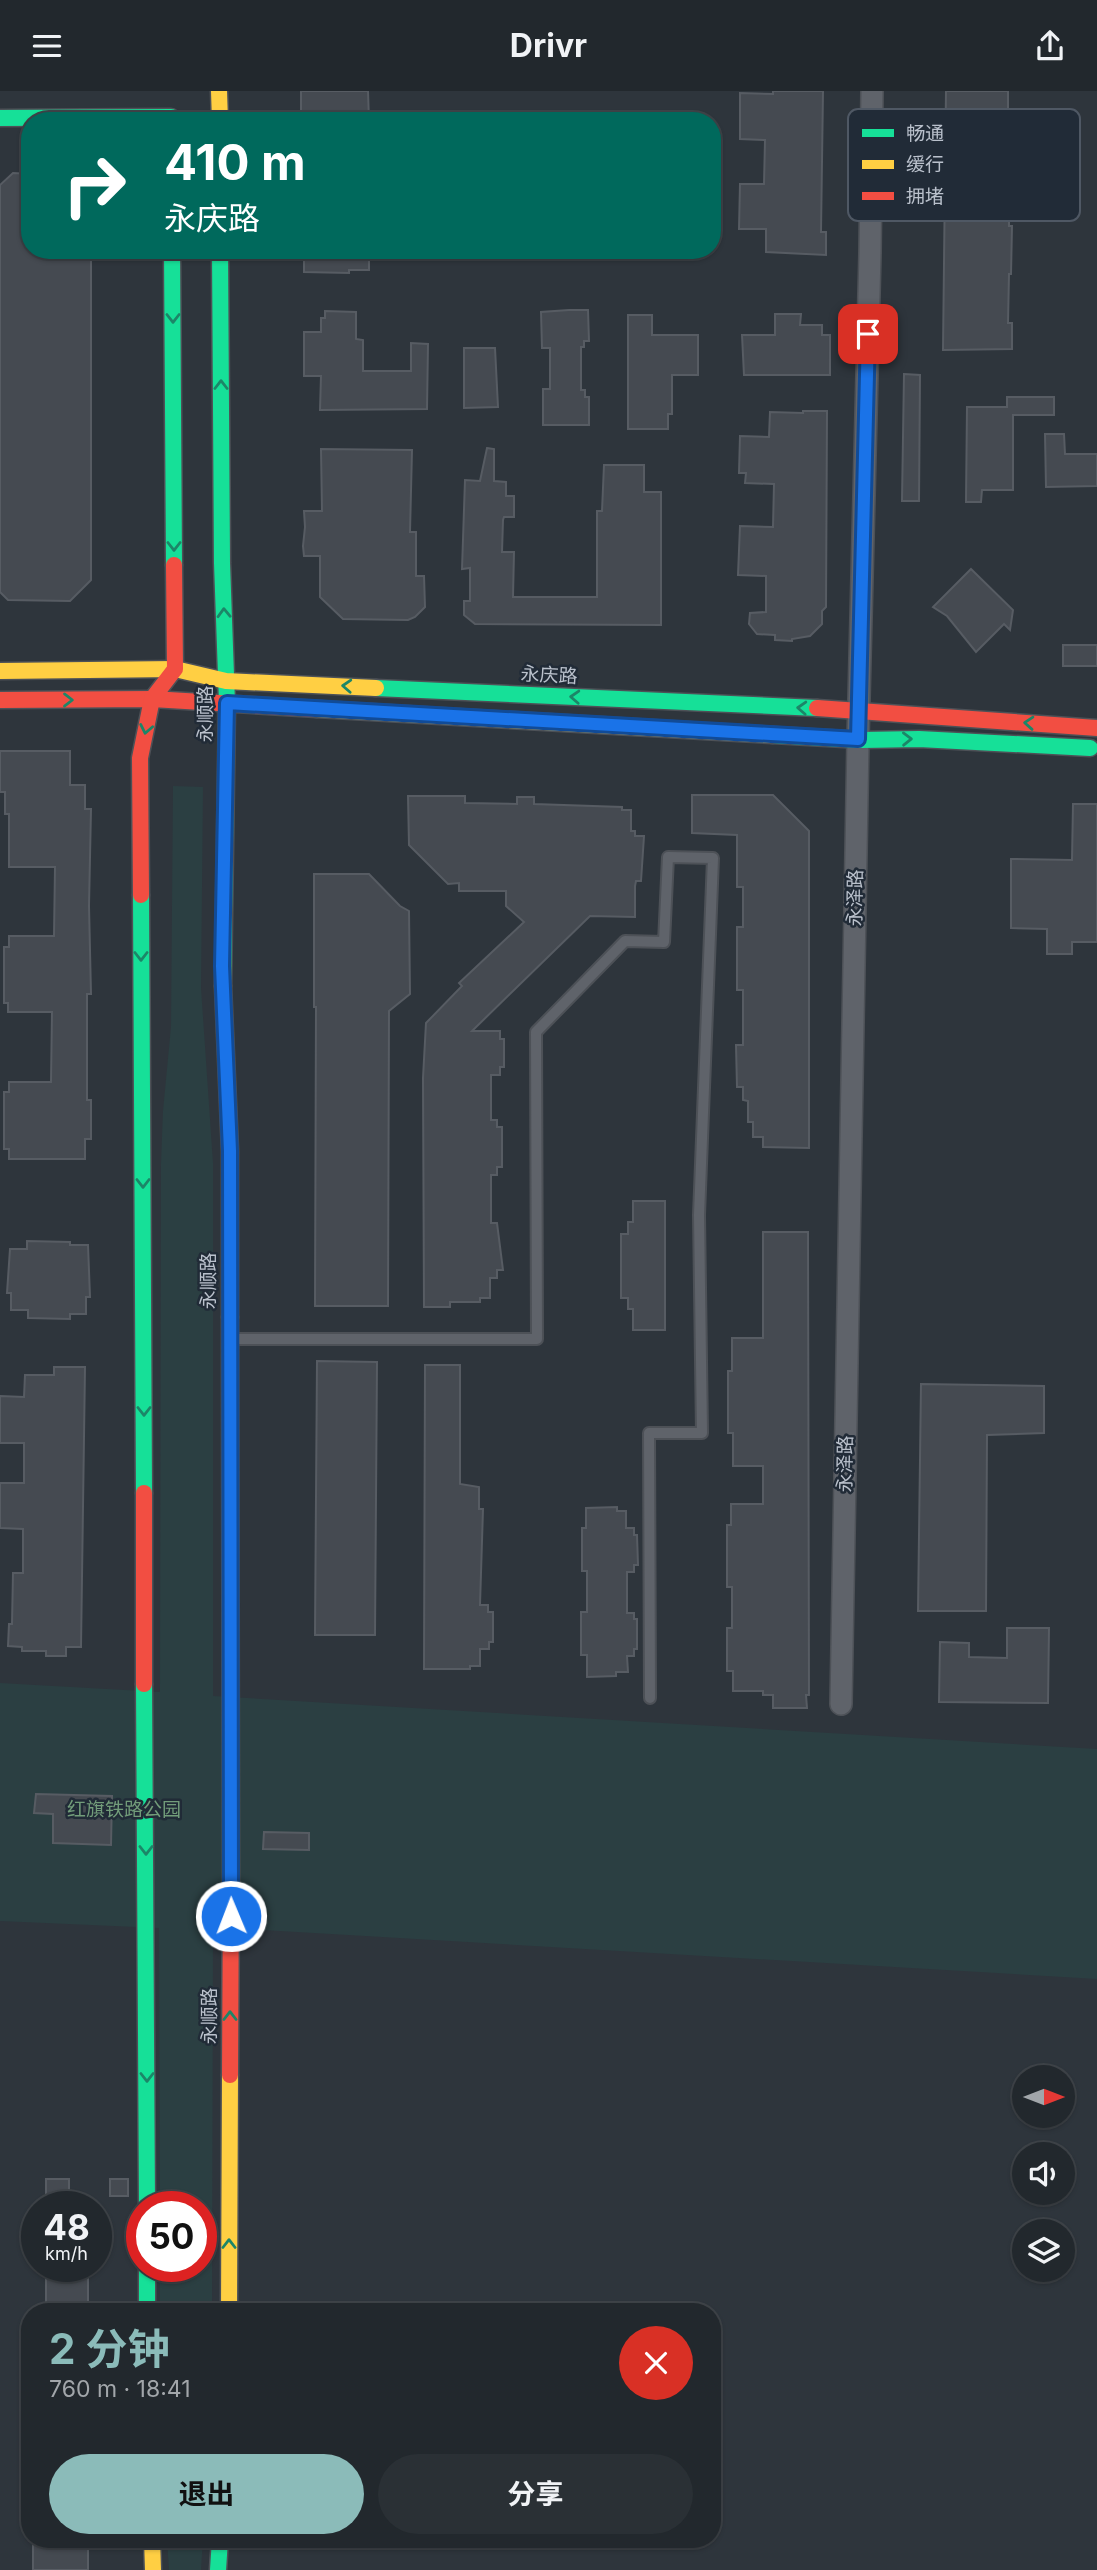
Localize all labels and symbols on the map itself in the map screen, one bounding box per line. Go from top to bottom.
legend [848,109,1080,221]
text: 畅通 [906,122,944,145]
text: 缓行 [906,153,944,176]
text: 拥堵 [906,185,944,208]
pin [838,304,898,364]
one-way arrow [165,313,180,324]
one-way arrow [213,379,229,390]
one-way arrow [166,541,182,552]
one-way arrow [216,607,231,618]
street label: 永庆路 [520,662,578,688]
one-way arrow [342,679,353,694]
street label: 永顺路 [194,685,217,743]
one-way arrow [569,690,580,705]
one-way arrow [63,692,74,708]
one-way arrow [796,700,807,715]
one-way arrow [1023,716,1034,731]
one-way arrow [139,723,154,735]
one-way arrow [902,731,913,747]
street label: 永泽路 [843,869,867,927]
one-way arrow [133,951,149,962]
one-way arrow [135,1179,151,1189]
street label: 永顺路 [197,1252,220,1310]
one-way arrow [136,1406,152,1417]
street label: 永泽路 [833,1435,857,1493]
park label: 红旗铁路公园 [67,1798,181,1821]
one-way arrow [138,1845,154,1856]
position arrow [194,1879,268,1953]
street label: 永顺路 [198,1987,221,2045]
one-way arrow [223,2010,238,2021]
north arrow [1012,2065,1074,2128]
one-way arrow [139,2073,155,2083]
speed limit sign: 50 [126,2191,217,2282]
one-way arrow [221,2238,237,2248]

